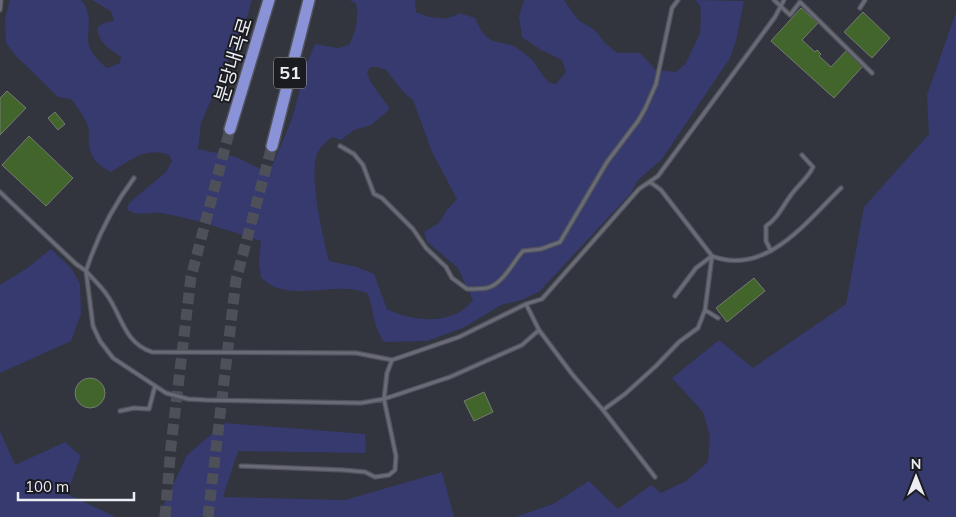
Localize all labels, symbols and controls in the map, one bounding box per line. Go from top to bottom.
street label: 분당내곡로 [209,15,257,105]
road number: 51 [274,58,306,88]
north arrow [891,452,941,502]
text: N [911,455,921,473]
scale bar [18,470,134,502]
text: 100 m [25,477,69,496]

